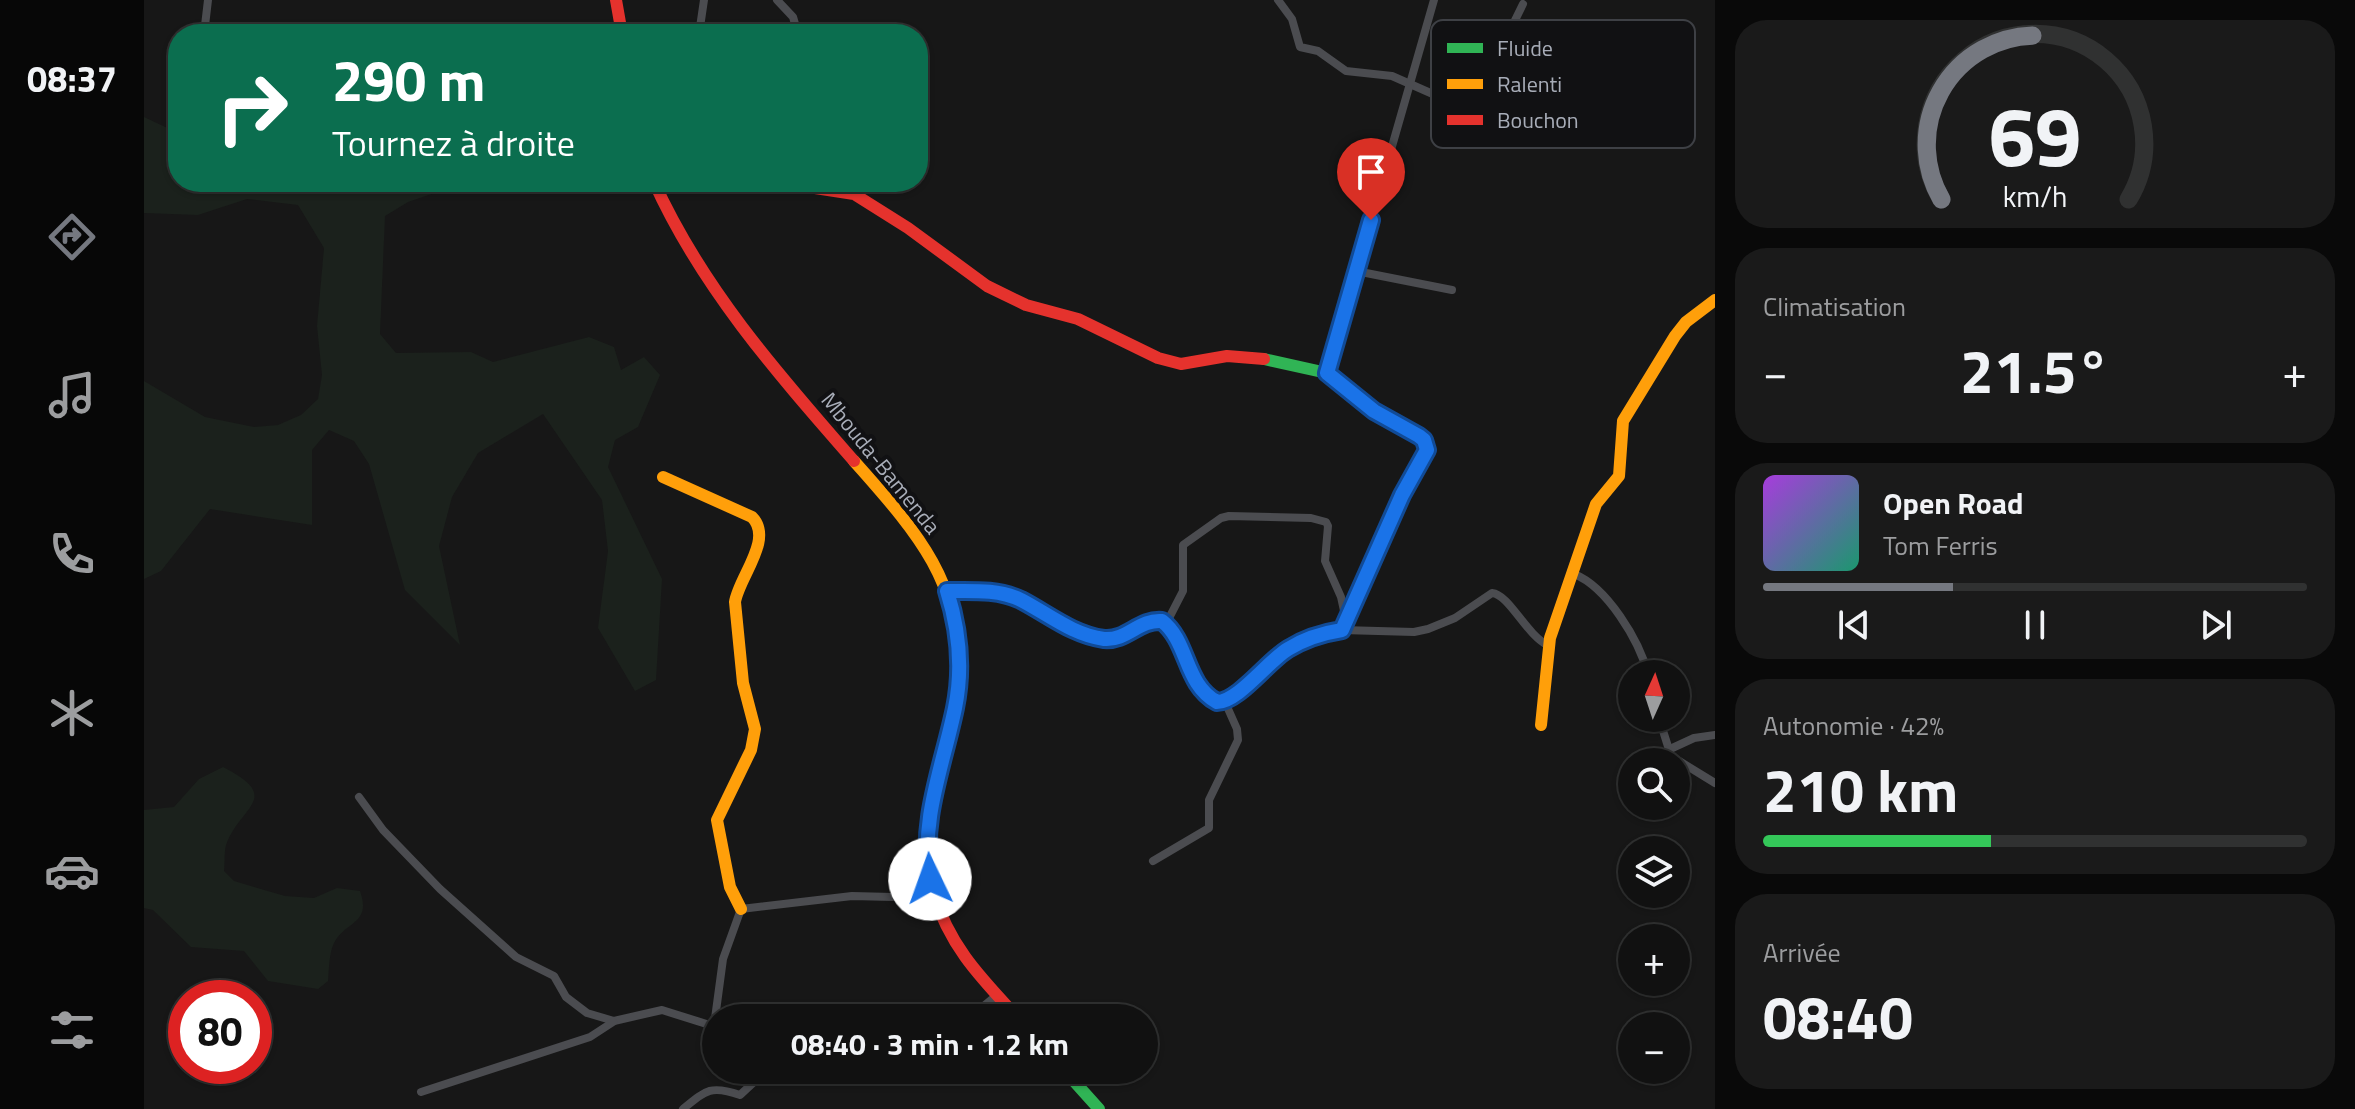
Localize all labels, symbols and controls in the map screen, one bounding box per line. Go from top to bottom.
legend [1431,20,1695,148]
text: Fluide [1497,31,1553,65]
text: 290 m [332,38,485,123]
text: 08:37 [27,51,117,106]
icon: right [200,56,304,160]
text: Ralenti [1497,67,1562,101]
text: 69 [1988,72,2082,198]
text: Bouchon [1497,103,1579,137]
text: Tournez à droite [332,115,575,170]
pin [1337,138,1405,220]
icon: arrive [1349,150,1393,194]
text: km/h [2003,175,2067,218]
icon: directions [44,209,100,265]
text: Climatisation [1763,287,1906,326]
text: 21.5° [1960,325,2110,416]
text: − [1763,338,1788,405]
text: + [2282,338,2307,405]
icon: music [44,367,100,423]
street label: Mbouda-Bamenda [813,385,949,541]
text: Open Road [1883,480,2024,526]
icon: phone [44,526,100,582]
text: Tom Ferris [1883,526,1998,565]
icon: previous [1832,603,1876,647]
icon: pause [2013,603,2057,647]
icon: next [2194,603,2238,647]
north arrow [1618,660,1690,732]
map controls [1618,660,1690,1084]
icon: climate [44,685,100,741]
text: Autonomie · 42% [1763,706,1944,745]
text: 210 km [1763,744,1958,835]
button: search [1618,748,1690,820]
button: layers [1618,836,1690,908]
position arrow [888,837,972,921]
icon: car [44,843,100,899]
button: + [1618,924,1690,996]
text: Arrivée [1763,933,1841,972]
text: 08:40 [1763,971,1913,1062]
speed limit sign: 80 [168,980,272,1084]
icon: filters [44,1002,100,1058]
button: − [1618,1012,1690,1084]
text: 08:40 · 3 min · 1.2 km [791,1021,1069,1067]

